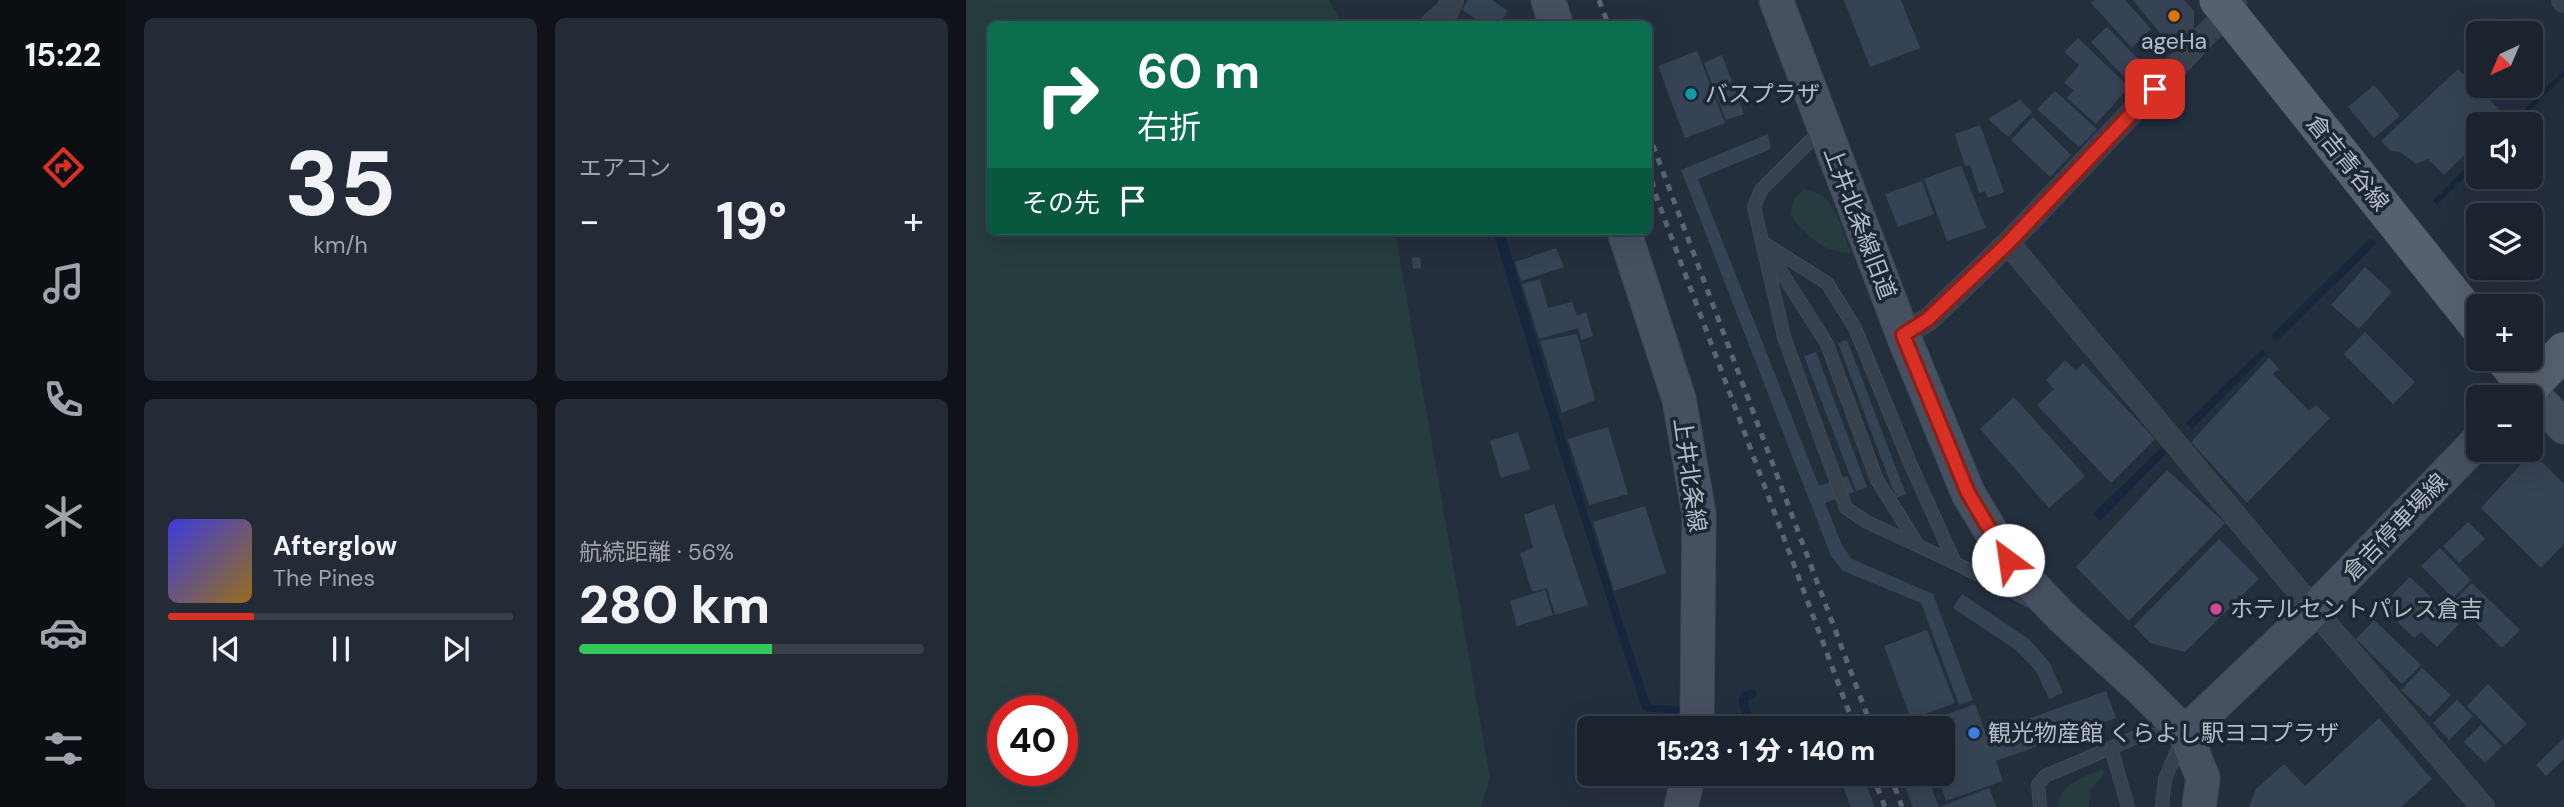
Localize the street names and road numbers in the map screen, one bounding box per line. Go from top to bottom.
street label: 倉吉青谷線 [2300,109,2396,217]
street label: 上井北条線旧道 [1817,142,1903,304]
street label: 上井北条線 [1667,416,1713,534]
street label: 倉吉停車場線 [2336,467,2454,587]

